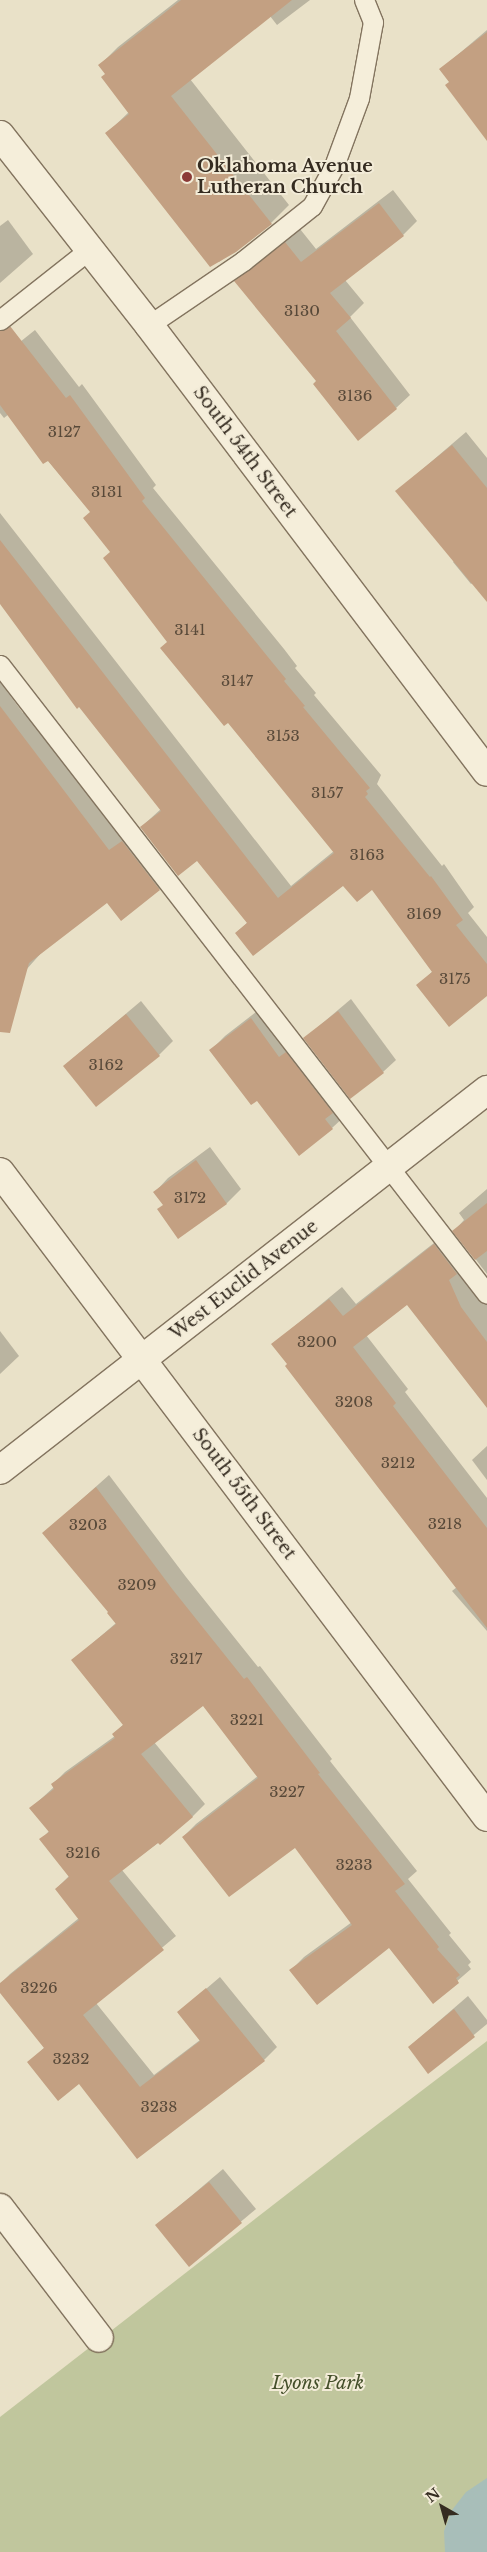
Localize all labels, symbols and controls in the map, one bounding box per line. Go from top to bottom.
place label: Oklahoma Avenue Lutheran Church [197,156,374,198]
marker: Oklahoma Avenue Lutheran Church [181,171,193,183]
house number: 3130 [284,302,320,320]
street label: South 54th Street [189,382,301,522]
house number: 3136 [338,387,372,405]
house number: 3127 [48,423,80,441]
house number: 3131 [91,483,123,501]
house number: 3141 [174,621,206,639]
house number: 3147 [221,672,253,690]
house number: 3153 [266,727,300,745]
house number: 3157 [311,784,343,802]
house number: 3163 [350,846,384,864]
house number: 3169 [406,905,442,923]
house number: 3175 [439,970,471,988]
house number: 3162 [89,1056,123,1074]
house number: 3172 [174,1189,206,1207]
street label: West Euclid Avenue [165,1215,323,1345]
house number: 3200 [297,1333,337,1351]
house number: 3208 [335,1393,373,1411]
street label: South 55th Street [188,1424,300,1564]
house number: 3212 [381,1454,415,1472]
house number: 3218 [428,1515,462,1533]
house number: 3203 [69,1516,107,1534]
house number: 3209 [118,1576,156,1594]
house number: 3217 [170,1650,202,1668]
house number: 3221 [230,1711,264,1729]
house number: 3227 [269,1783,305,1801]
house number: 3216 [66,1844,100,1862]
house number: 3233 [336,1856,372,1874]
house number: 3226 [20,1979,58,1997]
house number: 3232 [53,2050,89,2068]
house number: 3238 [141,2098,177,2116]
park label: Lyons Park [272,2372,364,2394]
north arrow [417,2482,467,2532]
text: N [422,2484,443,2506]

